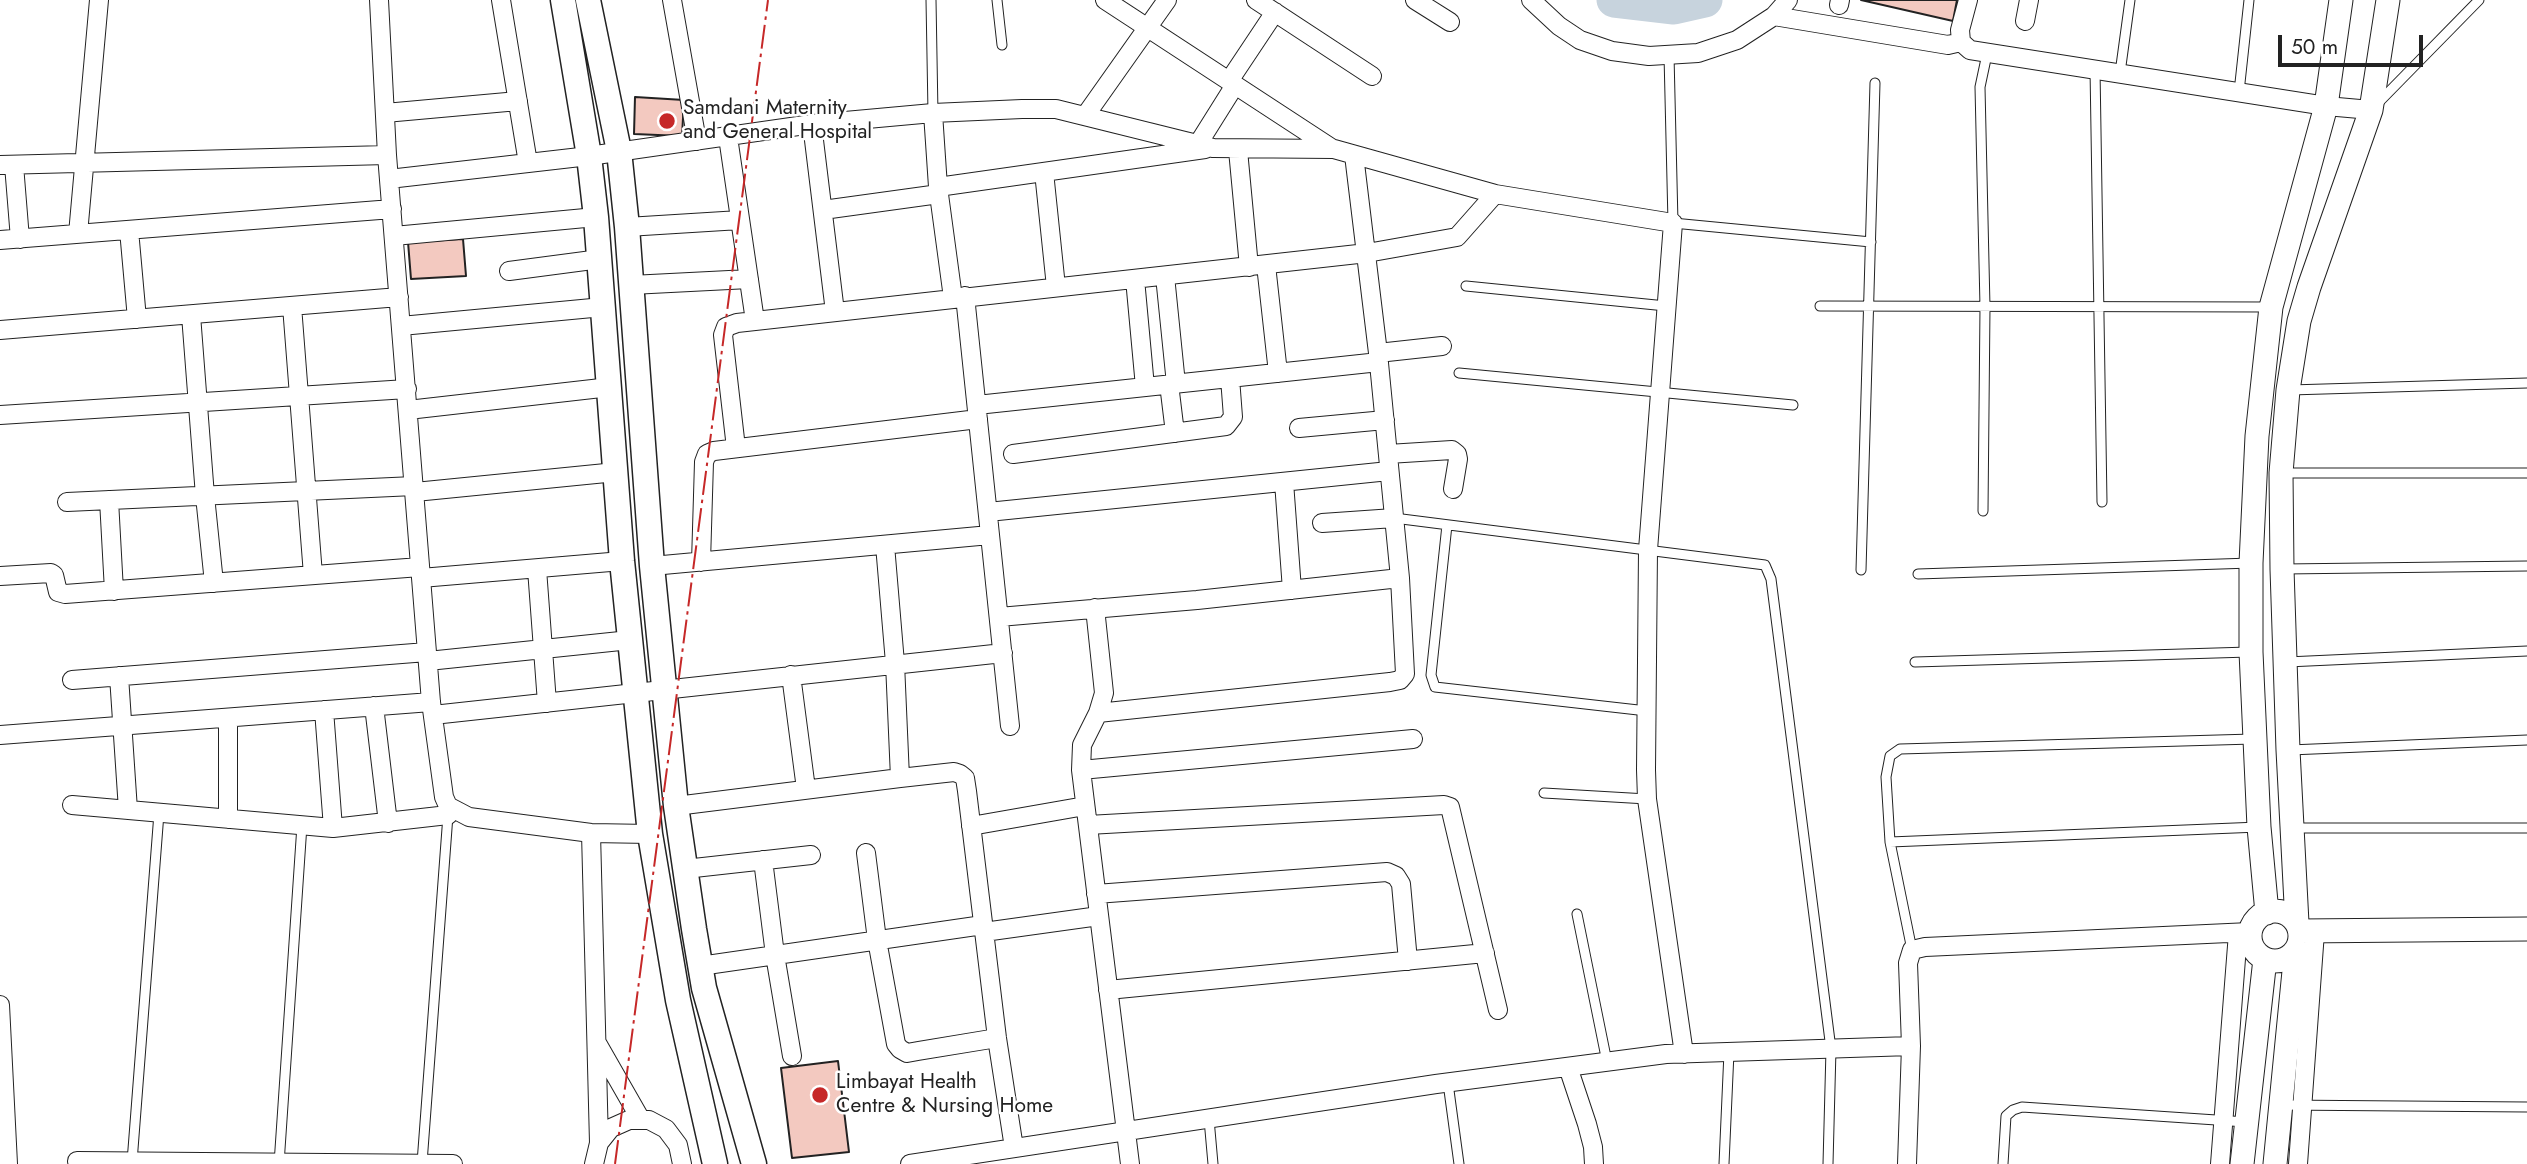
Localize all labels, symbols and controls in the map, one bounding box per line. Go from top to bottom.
scale bar [2282,21,2427,65]
text: 50 m [2291,32,2338,62]
place label: Samdani Maternity and General Hospital [683,96,872,146]
marker: Samdani Maternity and General Hospital [657,111,677,131]
place label: Limbayat Health Centre & Nursing Home [836,1070,1053,1120]
marker: Limbayat Health Centre & Nursing Home [810,1085,830,1105]

